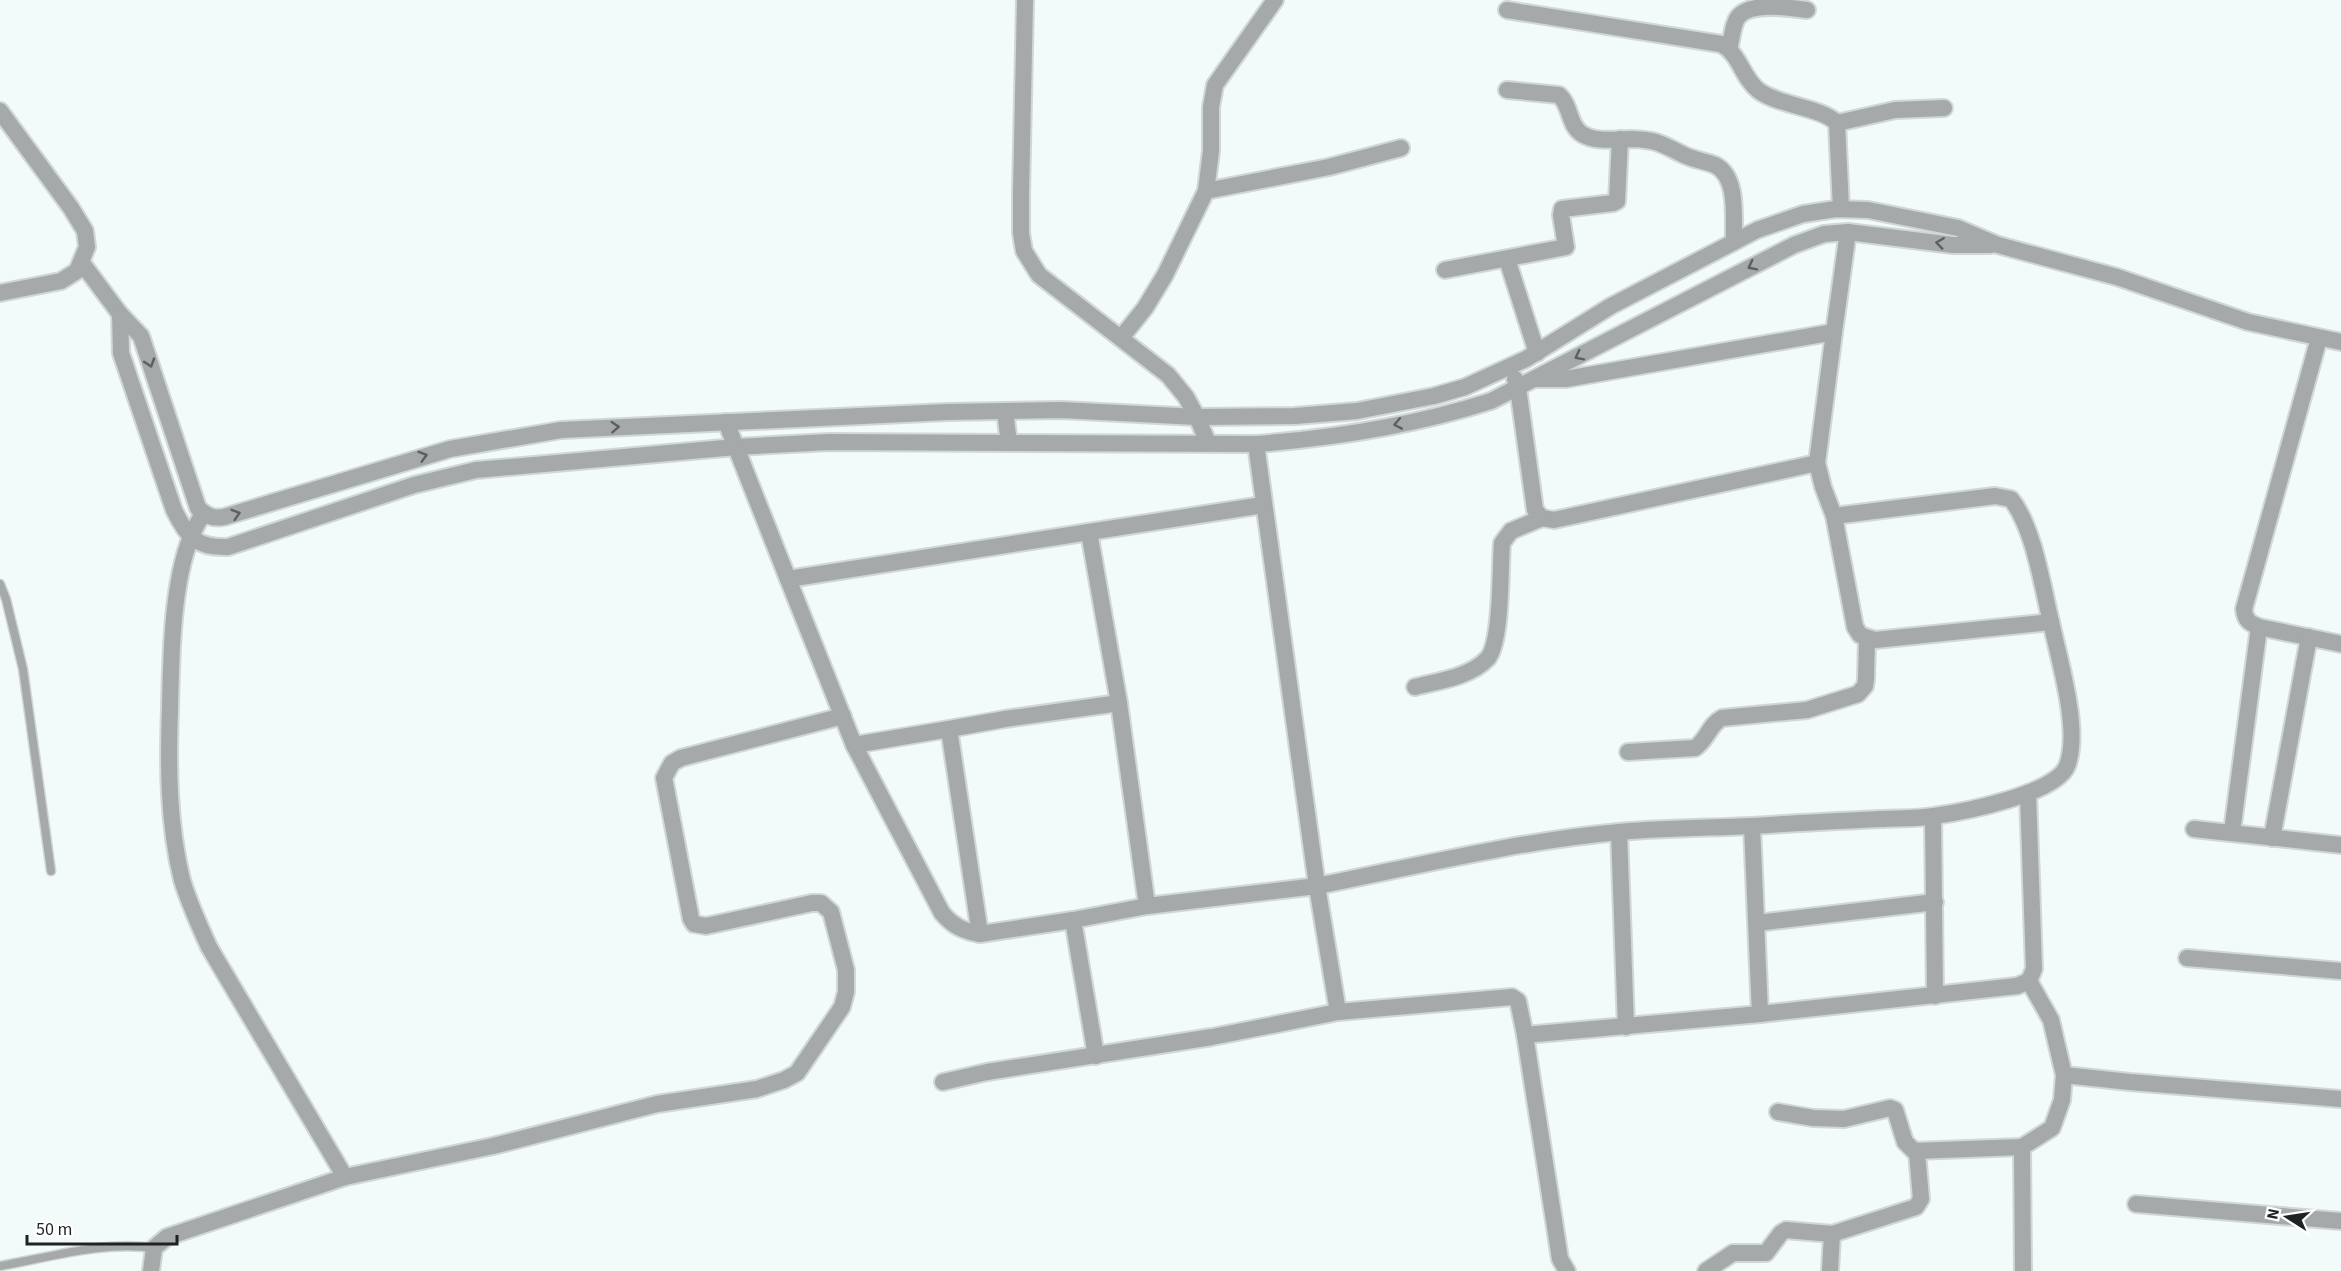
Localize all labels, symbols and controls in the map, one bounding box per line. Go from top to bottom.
one-way arrow [1935,238,1944,250]
one-way arrow [1748,259,1759,270]
one-way arrow [1575,349,1586,360]
one-way arrow [142,357,155,368]
one-way arrow [1394,417,1404,430]
one-way arrow [610,420,619,433]
one-way arrow [417,451,427,463]
one-way arrow [230,509,241,521]
north arrow [2257,1187,2317,1247]
text: N [2261,1207,2285,1222]
scale bar [27,1208,177,1246]
text: 50 m [36,1217,72,1242]

